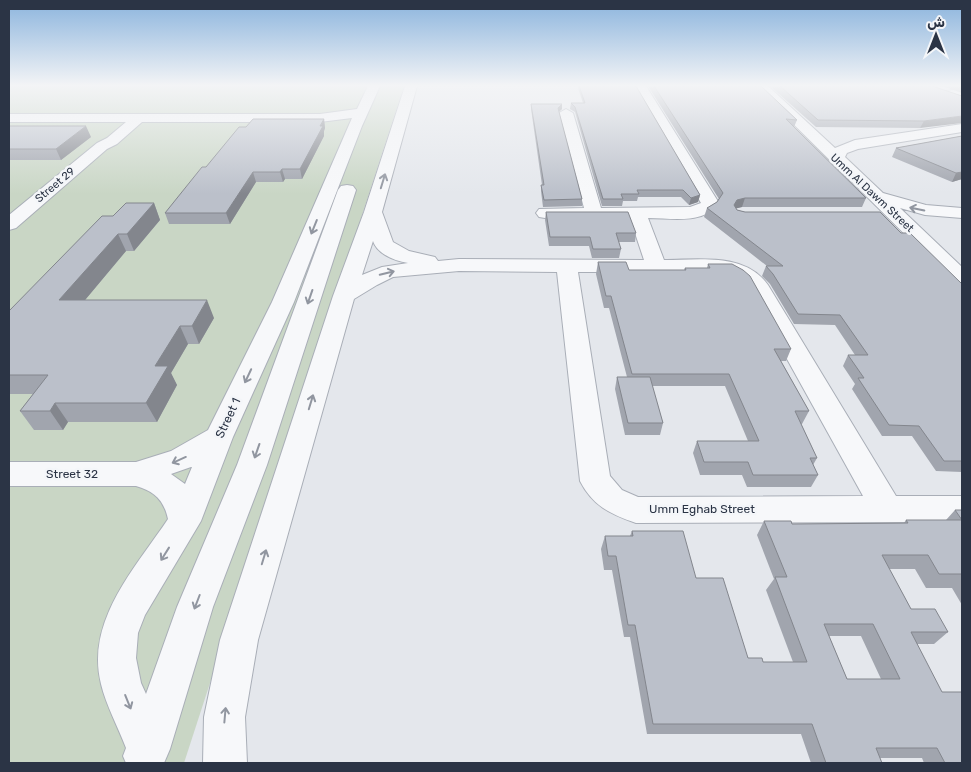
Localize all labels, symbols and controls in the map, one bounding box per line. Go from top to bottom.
north arrow [911,10,961,60]
text: ش [927,14,945,31]
street label: Umm Al Dawm Street [828,151,917,235]
street label: Street 29 [33,165,77,205]
one-way arrow [378,173,388,189]
one-way arrow [910,204,926,213]
one-way arrow [309,219,318,234]
one-way arrow [378,268,394,277]
one-way arrow [305,289,314,304]
one-way arrow [243,368,253,383]
one-way arrow [307,394,317,410]
street label: Street 1 [213,396,243,440]
one-way arrow [252,442,261,458]
one-way arrow [172,455,187,465]
street label: Street 32 [46,467,98,481]
street label: Umm Eghab Street [649,502,755,516]
one-way arrow [159,547,170,561]
one-way arrow [259,550,269,566]
one-way arrow [192,594,201,609]
one-way arrow [124,694,134,709]
one-way arrow [220,707,230,723]

